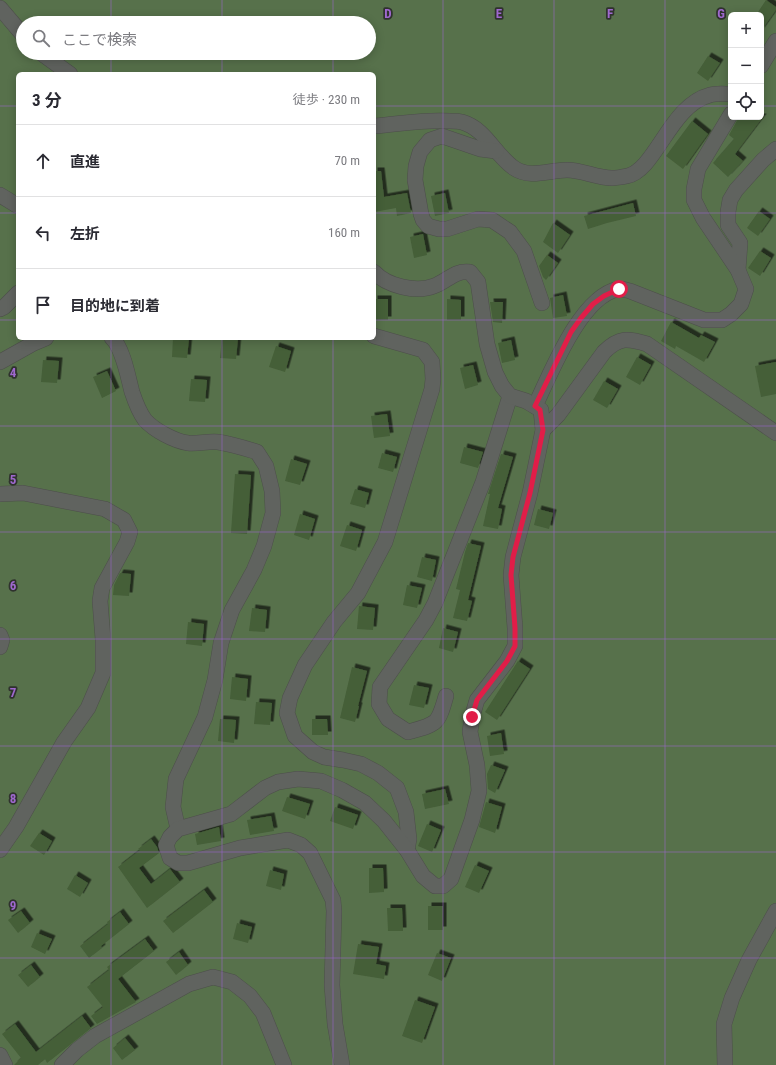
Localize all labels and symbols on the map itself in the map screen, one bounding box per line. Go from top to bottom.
text: D [384,6,392,21]
text: E [496,6,503,21]
text: F [607,6,613,21]
text: G [717,6,725,21]
route start [610,280,628,298]
text: 4 [10,365,17,380]
text: 5 [10,472,17,487]
text: 6 [10,578,17,593]
text: 7 [10,685,17,700]
route end [463,708,481,726]
text: 8 [10,791,16,806]
text: 9 [10,898,16,913]

